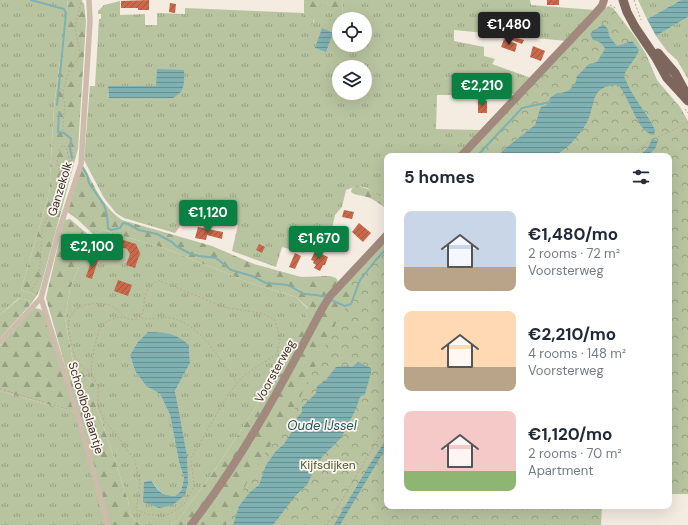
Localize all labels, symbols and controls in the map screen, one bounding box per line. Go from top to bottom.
map controls [332,12,372,100]
button: locate [332,12,372,52]
pin: €1,480 [476,12,542,46]
text: €1,480 [487,16,531,33]
button: layers [332,60,372,100]
pin: €2,210 [449,73,515,107]
text: €2,210 [461,77,503,94]
street label: Ganzekolk [44,160,76,218]
text: 5 homes [404,166,475,188]
icon: filters [630,166,652,188]
pin: €1,120 [175,200,241,234]
text: €1,120 [188,204,228,221]
text: €1,480/mo [528,223,618,245]
pin: €1,670 [286,226,352,260]
icon: home [436,227,484,275]
text: €1,670 [298,230,340,247]
pin: €2,100 [59,234,125,268]
text: €2,100 [70,238,114,255]
text: 2 rooms · 72 m² [528,245,620,262]
text: Voorsterweg [528,262,604,279]
text: €2,210/mo [528,323,616,345]
icon: home [436,327,484,375]
street label: Voorsterweg [251,336,299,405]
text: 4 rooms · 148 m² [528,345,626,362]
street label: Schoolboslaantje [64,360,108,456]
text: Voorsterweg [528,362,604,379]
water label: Oude IJssel [287,417,358,434]
text: €1,120/mo [528,423,612,445]
icon: home [436,427,484,475]
text: 2 rooms · 70 m² [528,445,622,462]
park label: Kijfsdijken [300,457,356,473]
text: Apartment [528,462,593,479]

